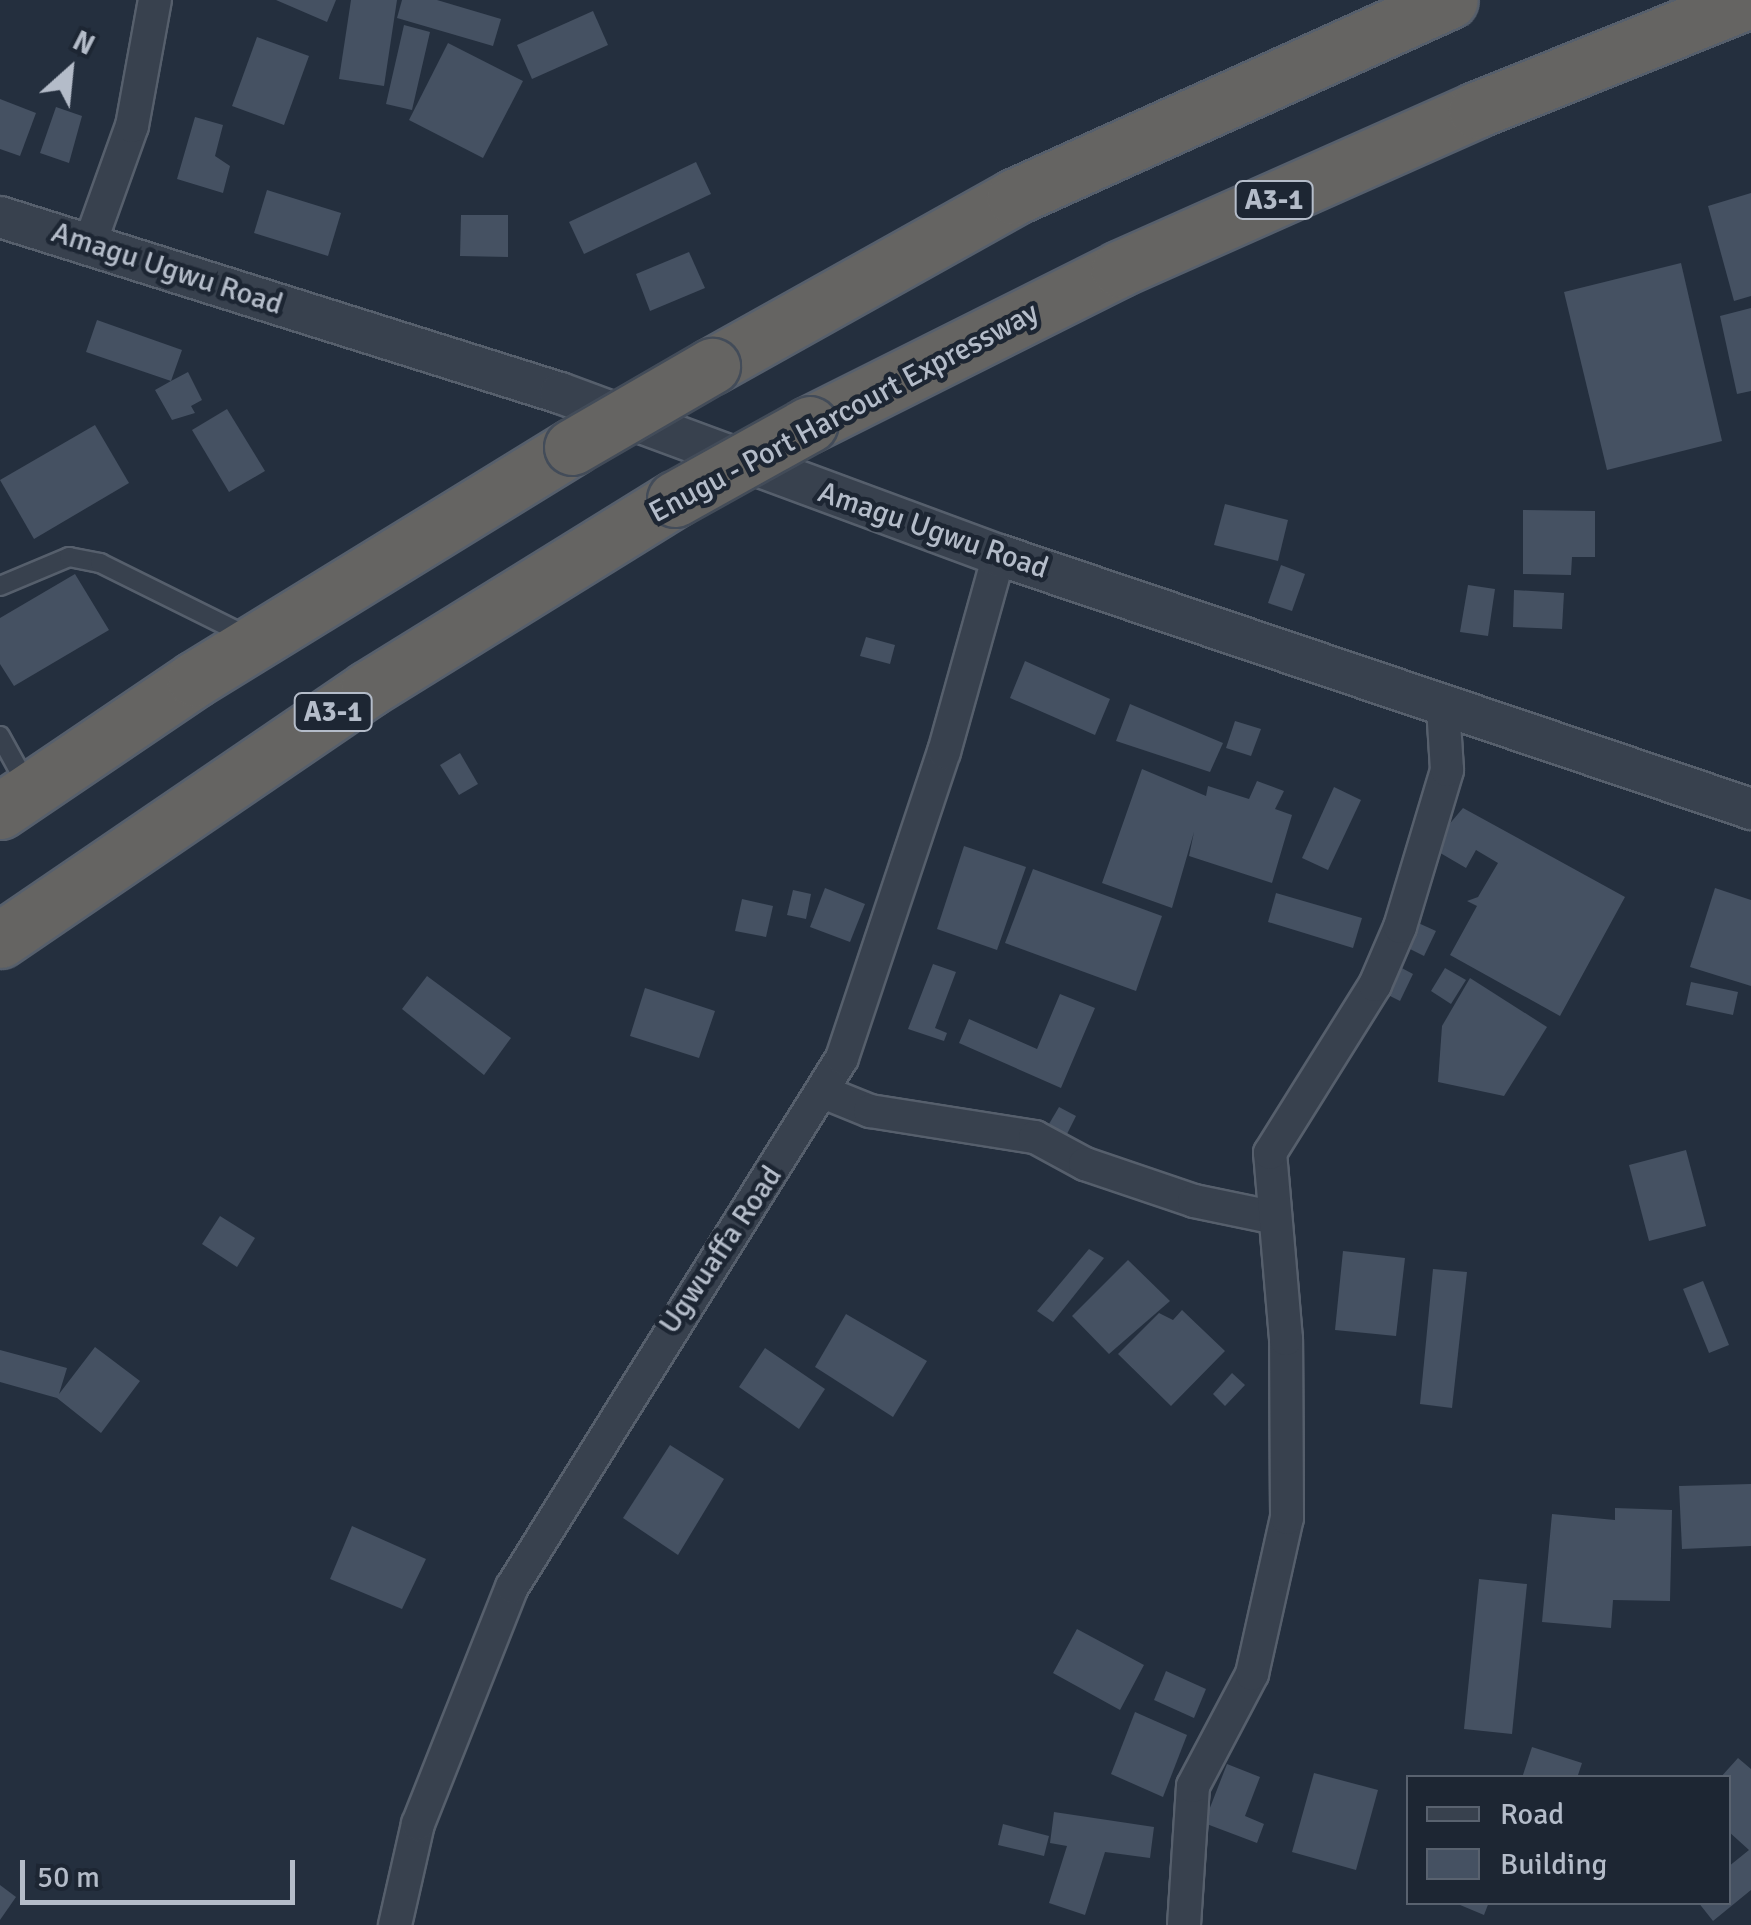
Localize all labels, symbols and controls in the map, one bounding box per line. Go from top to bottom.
north arrow [20,20,120,120]
text: N [67,24,100,63]
road number: A3-1 [1234,177,1314,223]
street label: Amagu Ugwu Road [47,215,287,323]
street label: Enugu - Port Harcourt Expressway [643,295,1045,531]
street label: Amagu Ugwu Road [813,475,1053,587]
road number: A3-1 [293,689,373,735]
street label: Ugwuaffa Road [652,1159,790,1341]
legend [1406,1775,1731,1905]
text: Road [1500,1796,1564,1833]
scale bar [25,1840,300,1902]
text: Building [1500,1846,1607,1883]
text: 50 m [37,1859,100,1896]

